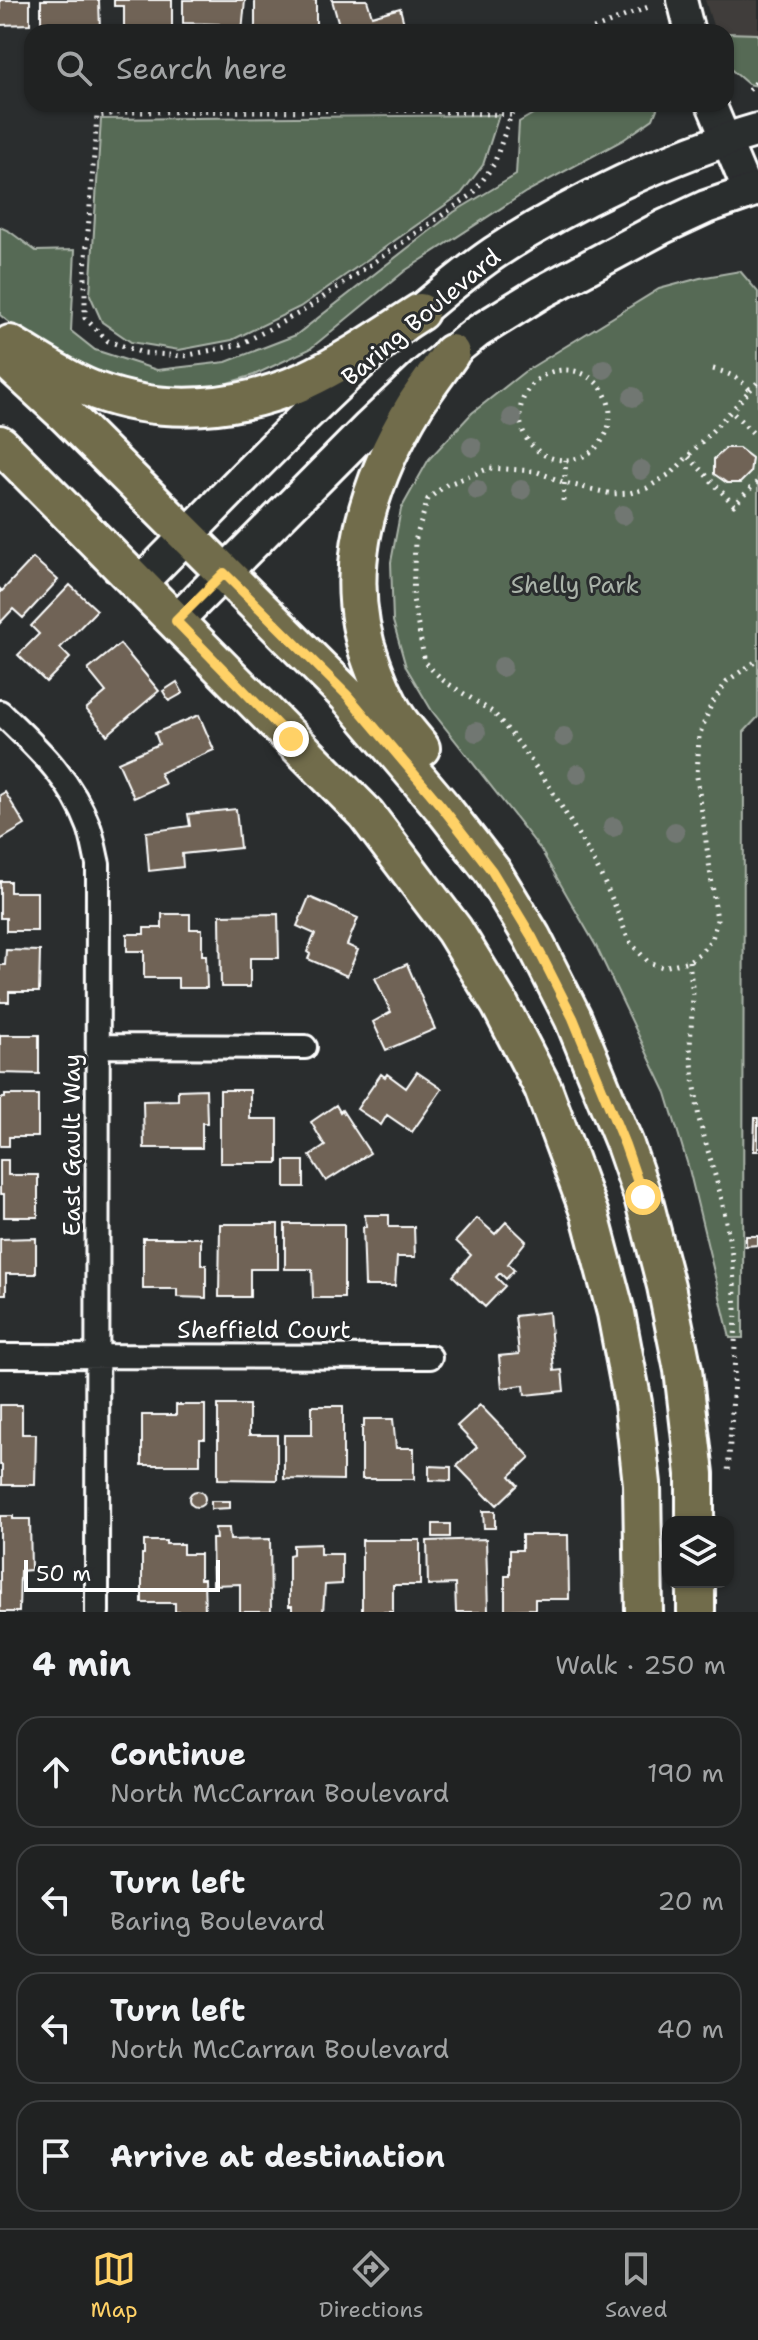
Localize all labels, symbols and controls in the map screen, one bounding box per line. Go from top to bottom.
search box [24,24,734,112]
icon: search [52,46,96,90]
text: Search here [116,48,287,89]
street label: Baring Boulevard [335,241,507,393]
park label: Shelly Park [511,569,639,601]
route end [273,721,309,757]
street label: East Gault Way [56,1054,88,1236]
route start [625,1179,661,1215]
street label: Sheffield Court [177,1314,351,1346]
map controls [662,1516,734,1588]
button: layers [662,1516,734,1588]
scale bar [24,1556,220,1592]
text: 50 m [36,1559,91,1588]
text: 4 min [32,1641,131,1687]
text: Walk · 250 m [555,1647,726,1682]
text: Continue [110,1734,246,1775]
icon: ahead [34,1750,78,1794]
text: 190 m [647,1755,724,1790]
text: North McCarran Boulevard [110,1775,449,1810]
text: Turn left [110,1862,245,1903]
icon: left [34,1878,78,1922]
text: 20 m [657,1883,724,1918]
text: Baring Boulevard [110,1903,325,1938]
text: Turn left [110,1990,245,2031]
icon: left [34,2006,78,2050]
text: 40 m [657,2011,724,2046]
text: North McCarran Boulevard [110,2031,449,2066]
icon: arrive [34,2134,78,2178]
text: Arrive at destination [110,2136,445,2177]
tab: Map [91,2247,138,2324]
tab: Directions [319,2247,424,2324]
tab: Saved [605,2247,667,2324]

